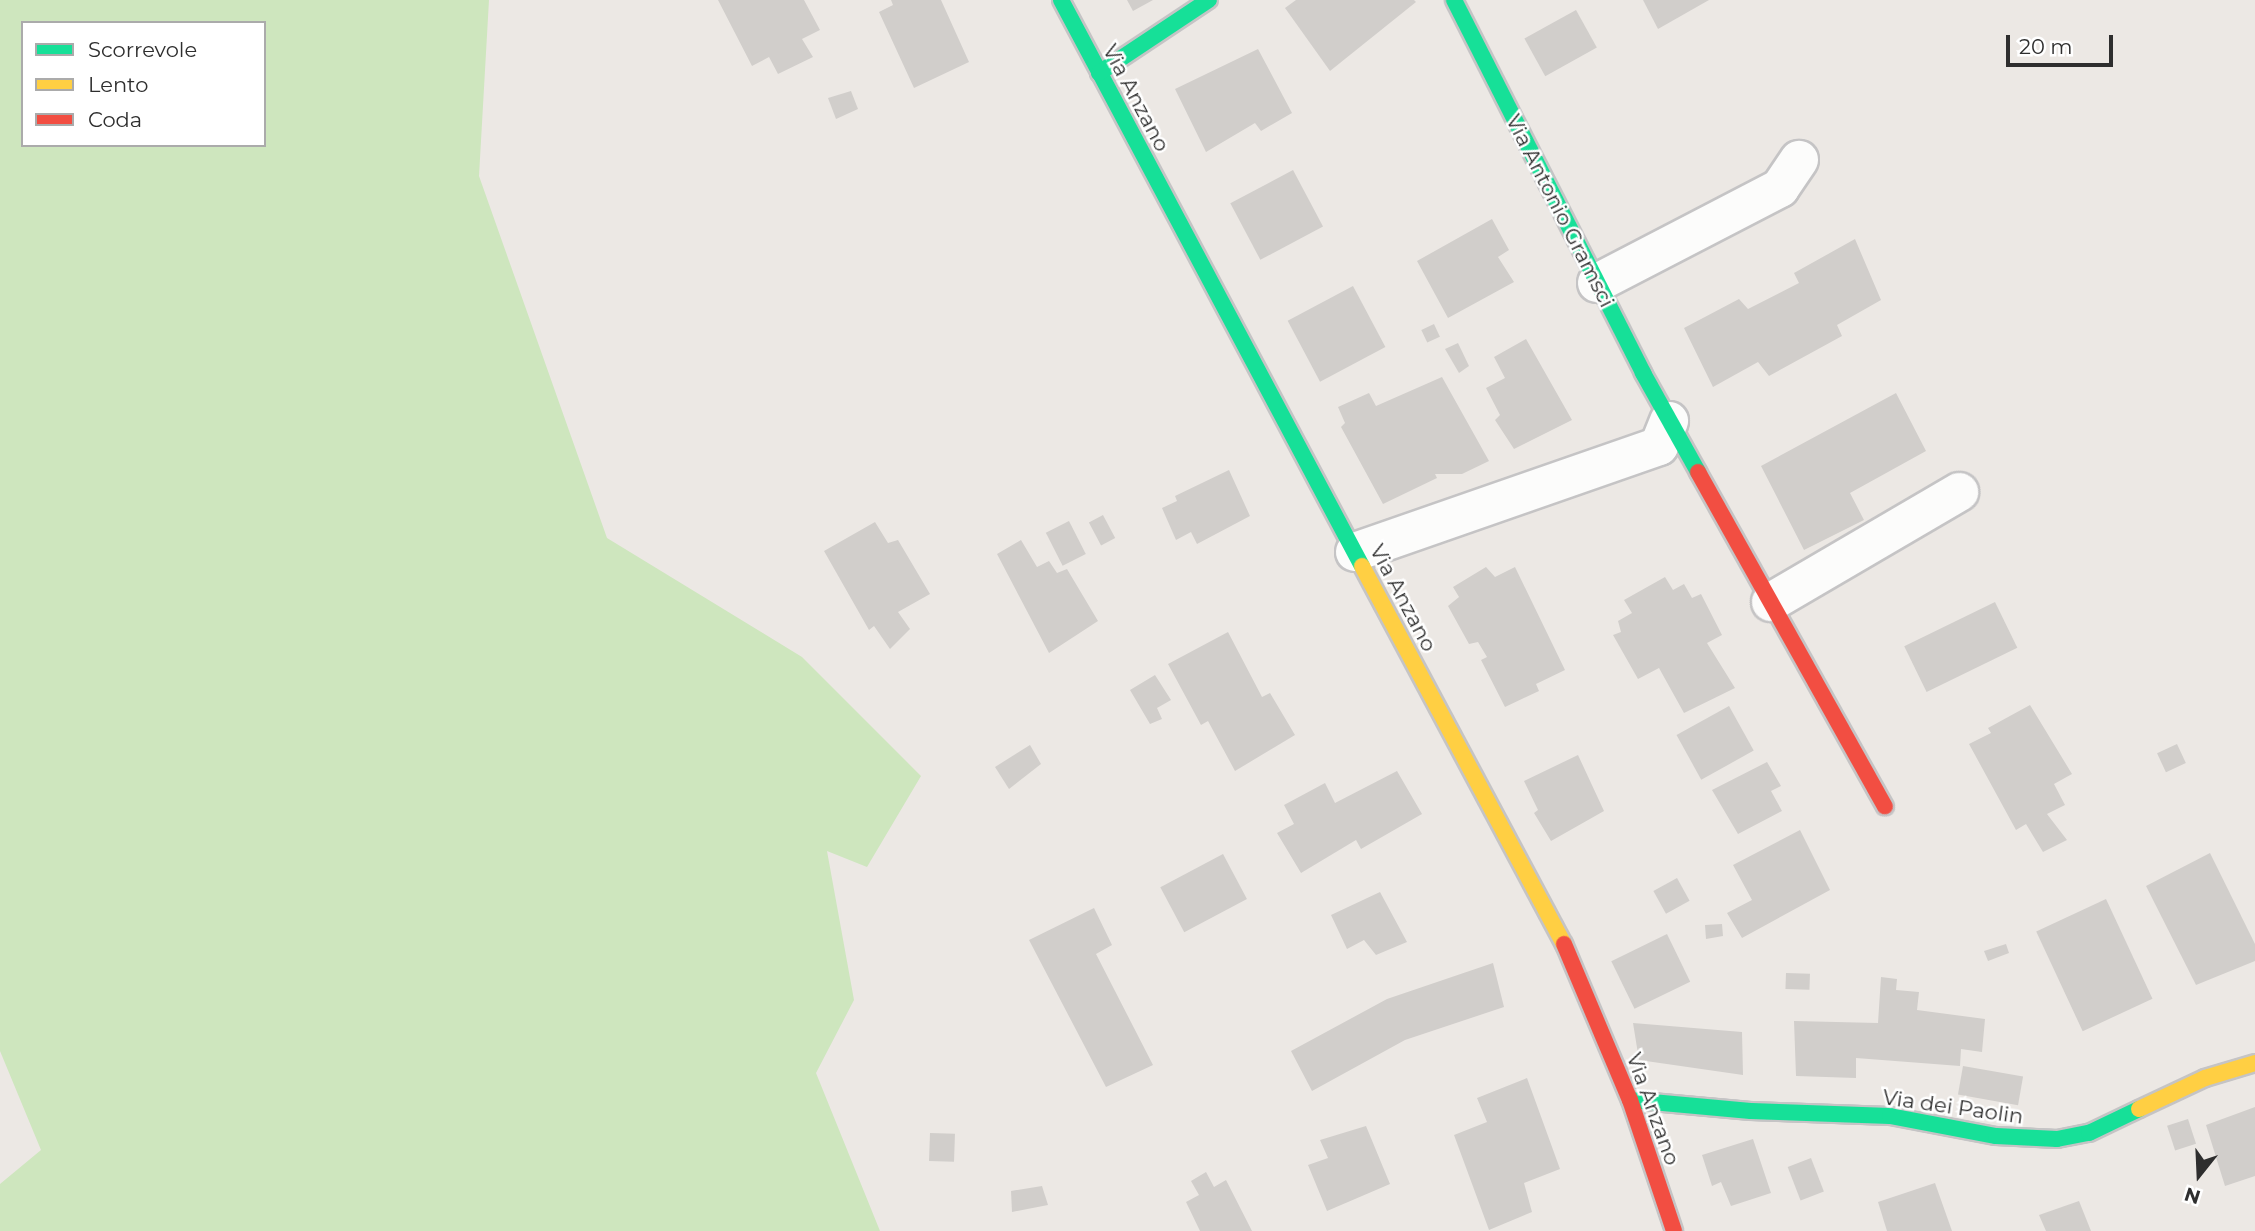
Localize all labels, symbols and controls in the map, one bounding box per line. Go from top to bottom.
legend [21,21,266,147]
scale bar [2010,21,2117,65]
text: 20 m [2019,34,2073,59]
text: Scorrevole [88,37,197,62]
street label: Via Anzano [1097,40,1175,156]
text: Lento [88,72,148,97]
text: Coda [88,107,142,132]
street label: Via Antonio Gramsci [1500,110,1620,312]
street label: Via Anzano [1364,540,1442,656]
street label: Via Anzano [1621,1049,1685,1169]
street label: Via dei Paolin [1881,1085,2025,1129]
north arrow [2164,1140,2234,1210]
text: N [2182,1182,2203,1209]

